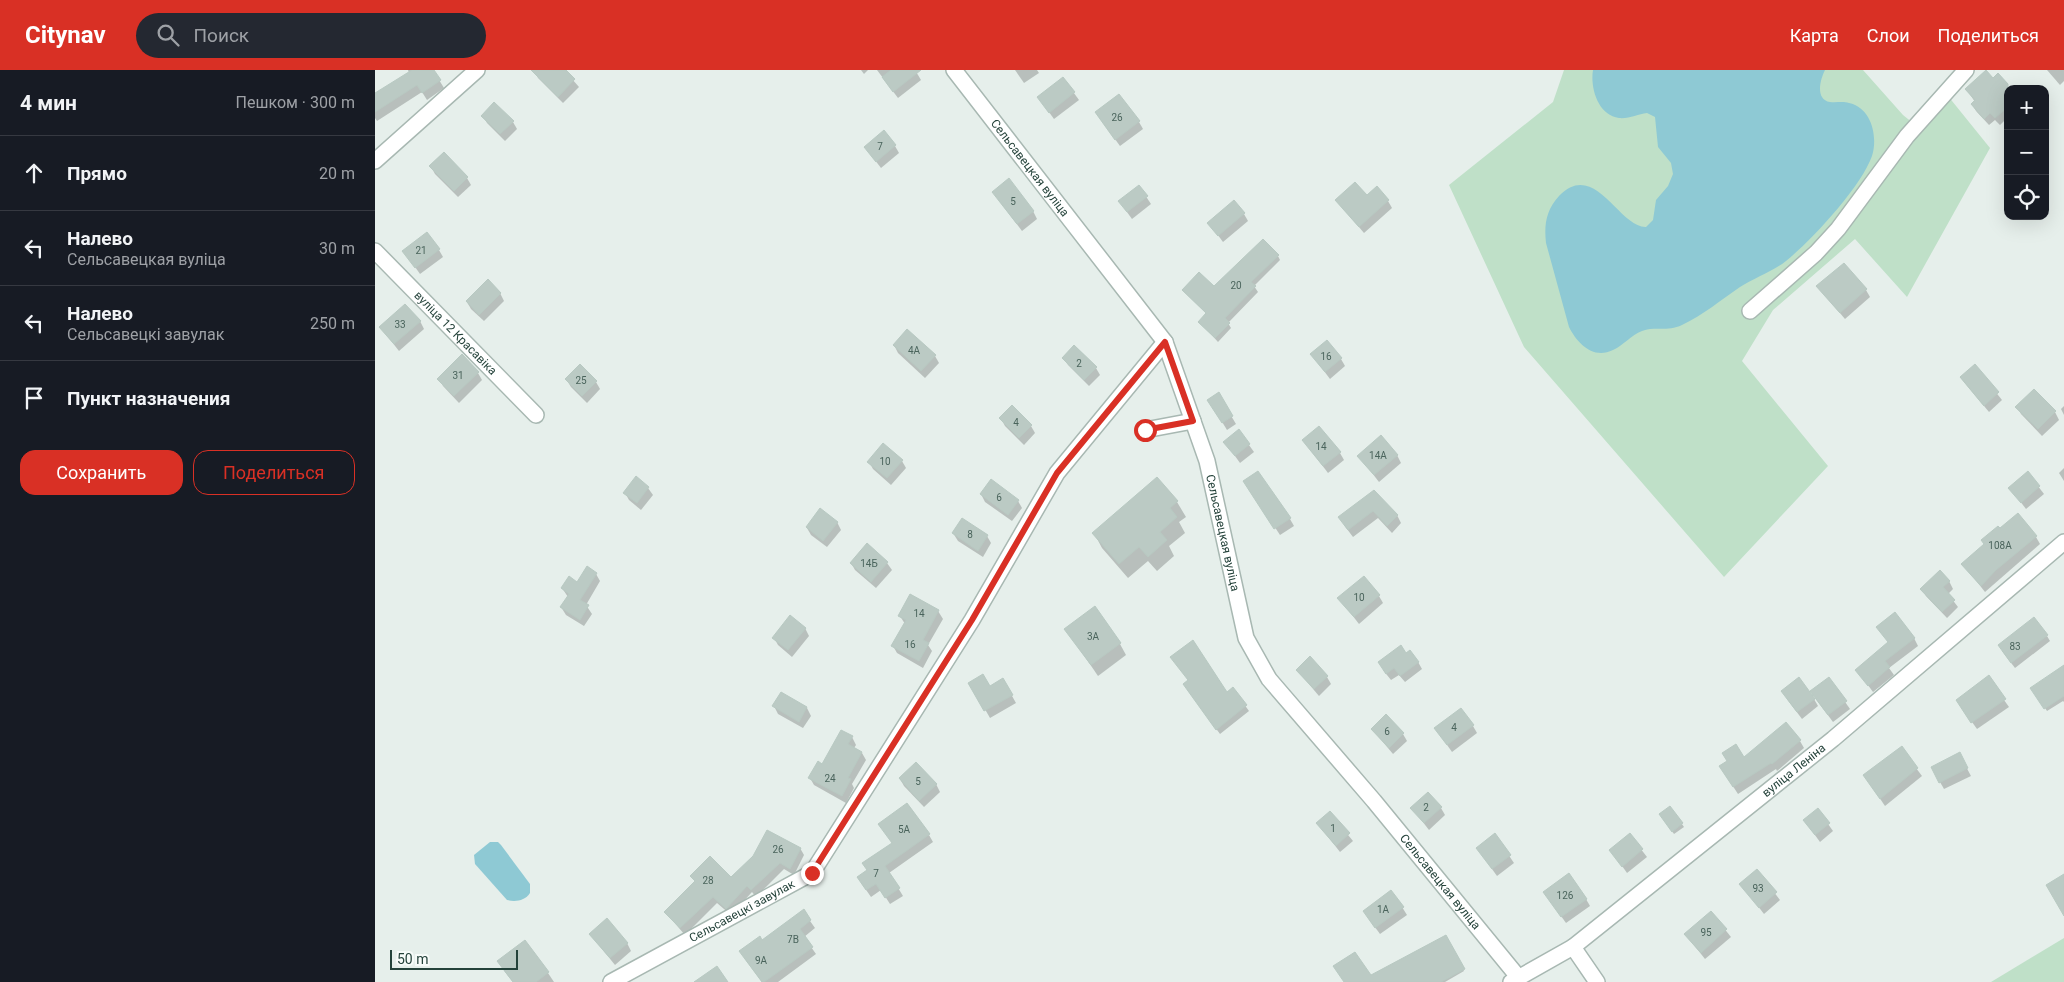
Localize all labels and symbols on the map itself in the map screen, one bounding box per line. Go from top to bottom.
house number: 26 [1111,112,1123,123]
street label: Сельсавецкая вуліца [988,117,1072,219]
house number: 7 [877,141,883,152]
house number: 5 [1010,196,1016,207]
house number: 21 [415,245,427,256]
house number: 20 [1230,280,1242,291]
street label: вуліца 12 Красавіка [411,288,500,378]
house number: 33 [394,319,406,330]
house number: 4А [908,345,921,356]
house number: 16 [1320,351,1332,362]
house number: 2 [1076,358,1082,369]
house number: 31 [452,370,464,381]
house number: 25 [575,375,587,386]
house number: 4 [1013,417,1019,428]
route start [1134,419,1157,442]
house number: 14 [1315,441,1327,452]
house number: 14А [1369,450,1387,461]
house number: 10 [879,456,891,467]
street label: Сельсавецкая вуліца [1203,473,1242,593]
house number: 6 [996,492,1002,503]
house number: 8 [967,529,973,540]
house number: 108А [1988,540,2012,551]
house number: 14Б [860,558,878,569]
house number: 10 [1353,592,1365,603]
house number: 14 [913,608,925,619]
house number: 3А [1087,631,1100,642]
house number: 16 [904,639,916,650]
house number: 83 [2009,641,2021,652]
house number: 4 [1451,722,1457,733]
house number: 6 [1384,726,1390,737]
street label: вуліца Леніна [1759,741,1828,800]
house number: 24 [824,773,836,784]
house number: 5 [915,776,921,787]
house number: 2 [1423,802,1429,813]
house number: 1 [1330,823,1336,834]
house number: 5А [898,824,911,835]
street label: Сельсавецкая вуліца [1397,831,1483,932]
house number: 26 [772,844,784,855]
route end [801,862,824,885]
house number: 7 [873,868,879,879]
house number: 28 [702,875,714,886]
street label: Сельсавецкі завулак [687,876,798,945]
house number: 93 [1752,883,1764,894]
house number: 126 [1557,890,1574,901]
house number: 1А [1377,904,1390,915]
house number: 95 [1700,927,1712,938]
house number: 7В [787,934,799,945]
scale bar [390,947,517,970]
house number: 9А [755,955,768,966]

